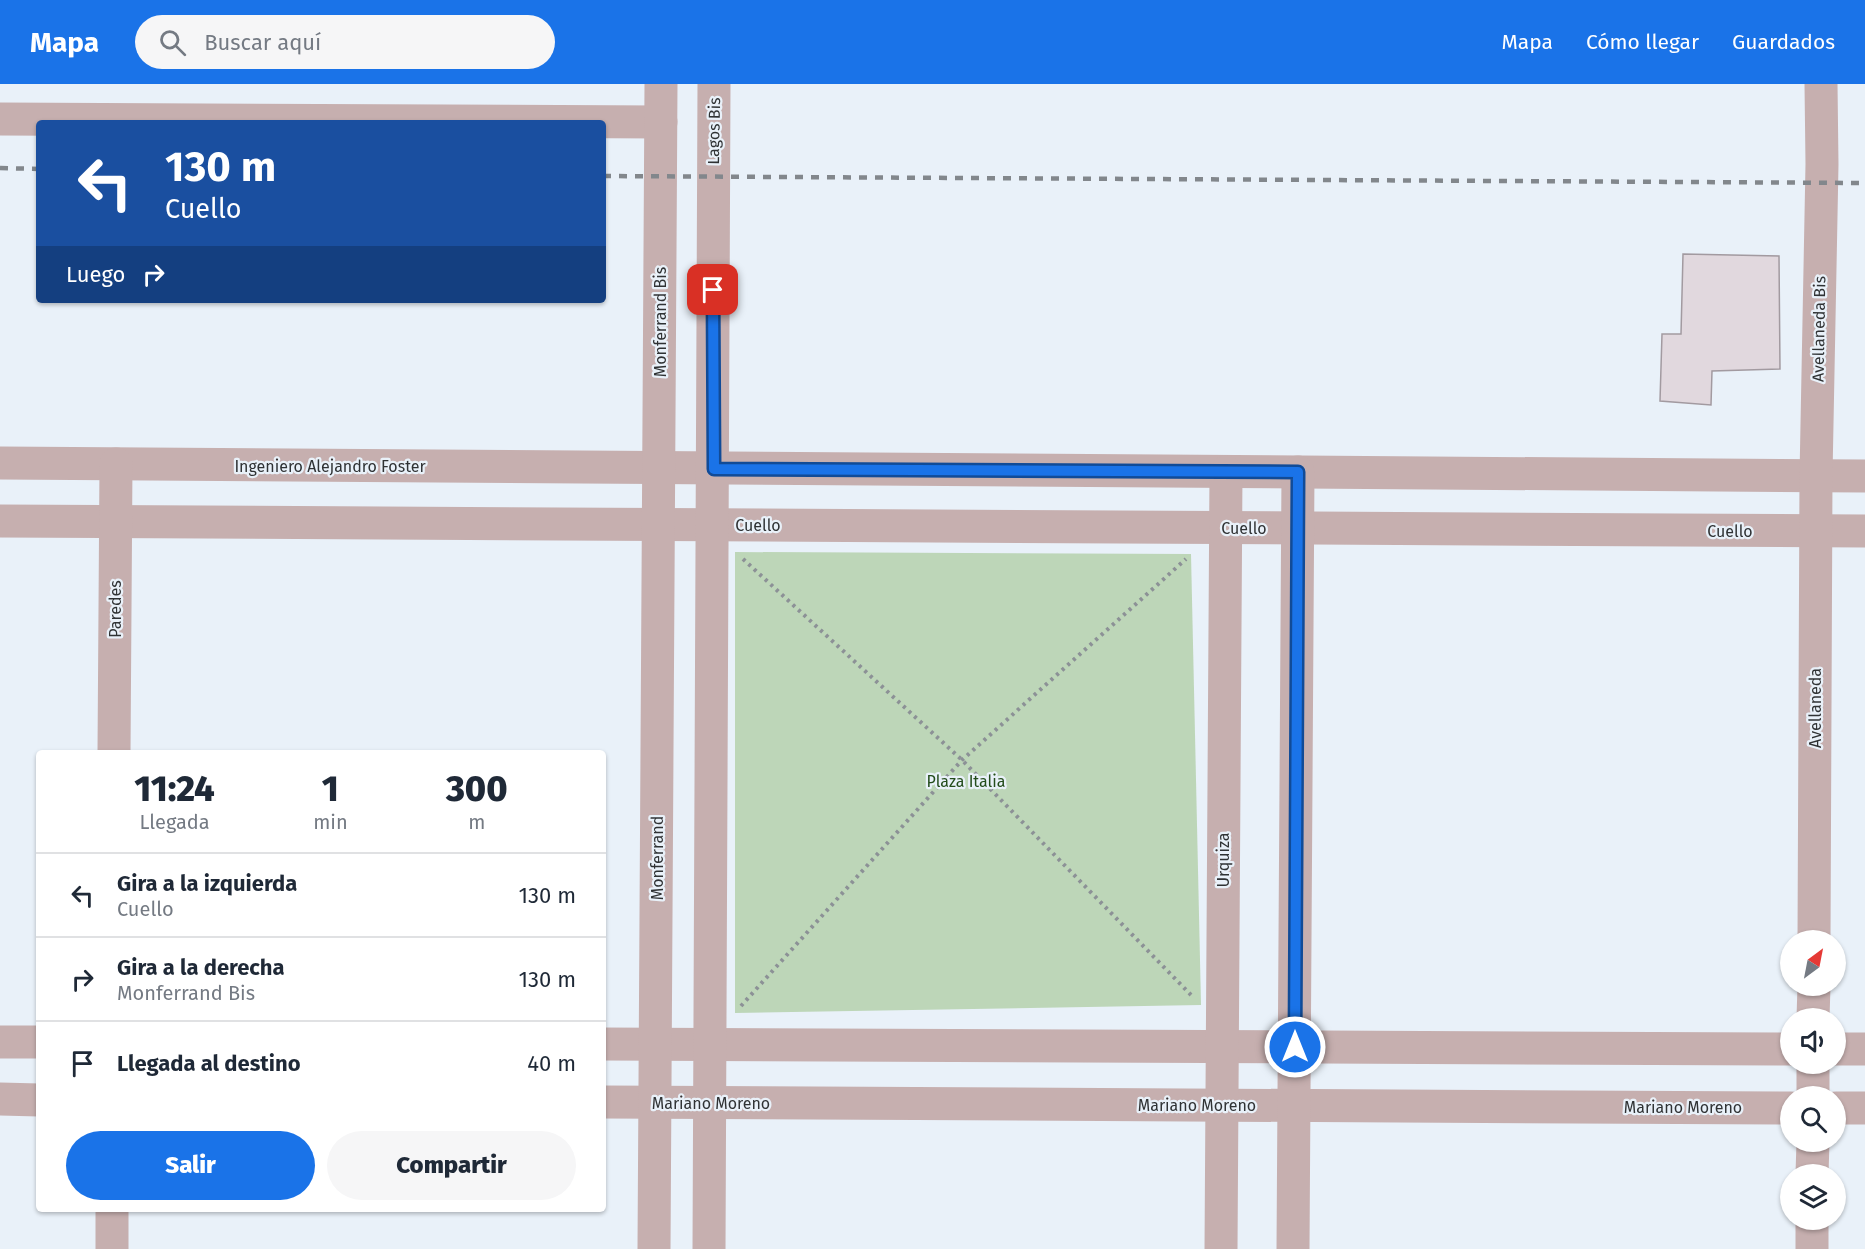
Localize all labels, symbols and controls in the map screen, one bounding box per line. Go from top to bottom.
search box [135,15,555,69]
text: Mapa [30,26,99,59]
icon: search [156,26,189,59]
text: Buscar aquí [204,29,321,56]
text: Mapa [1501,29,1553,55]
text: Cómo llegar [1586,29,1699,55]
text: Guardados [1732,29,1835,55]
street label: Lagos Bis [704,97,724,165]
text: 130 m [165,142,276,192]
icon: left [66,144,144,222]
text: Cuello [165,193,242,225]
icon: right [137,258,170,291]
text: Luego [66,261,125,288]
pin [687,264,738,315]
street label: Monferrand Bis [651,267,670,377]
icon: arrive [696,273,729,306]
street label: Avellaneda Bis [1809,276,1829,382]
street label: Ingeniero Alejandro Foster [234,457,426,476]
street label: Cuello [735,516,781,535]
street label: Cuello [1221,519,1267,538]
street label: Cuello [1707,522,1753,541]
street label: Paredes [106,580,125,638]
street label: Avellaneda [1806,668,1825,748]
text: 11:24 [134,767,215,811]
text: 1 [322,767,339,811]
text: 300 [446,767,508,811]
park label: Plaza Italia [927,772,1005,791]
text: Llegada [140,810,210,834]
text: min [313,810,348,834]
text: m [468,810,485,834]
street label: Monferrand [648,816,667,900]
street label: Urquiza [1214,832,1233,888]
text: Gira a la izquierda [117,870,297,897]
icon: left [66,879,99,912]
text: 130 m [519,882,576,909]
text: Cuello [117,897,174,921]
north arrow [1780,930,1846,996]
map controls [1780,930,1846,1230]
text: Gira a la derecha [117,954,285,981]
icon: right [66,963,99,996]
text: 130 m [519,966,576,993]
text: Monferrand Bis [117,981,255,1005]
button: sound [1780,1008,1846,1074]
position arrow [1263,1015,1327,1079]
icon: arrive [66,1047,99,1080]
text: Llegada al destino [117,1050,301,1077]
text: 40 m [527,1050,576,1077]
button: search [1780,1086,1846,1152]
street label: Mariano Moreno [652,1094,770,1113]
street label: Mariano Moreno [1138,1096,1256,1115]
street label: Mariano Moreno [1624,1098,1742,1117]
button: Salir [66,1131,315,1200]
button: Compartir [327,1131,576,1200]
button: layers [1780,1164,1846,1230]

